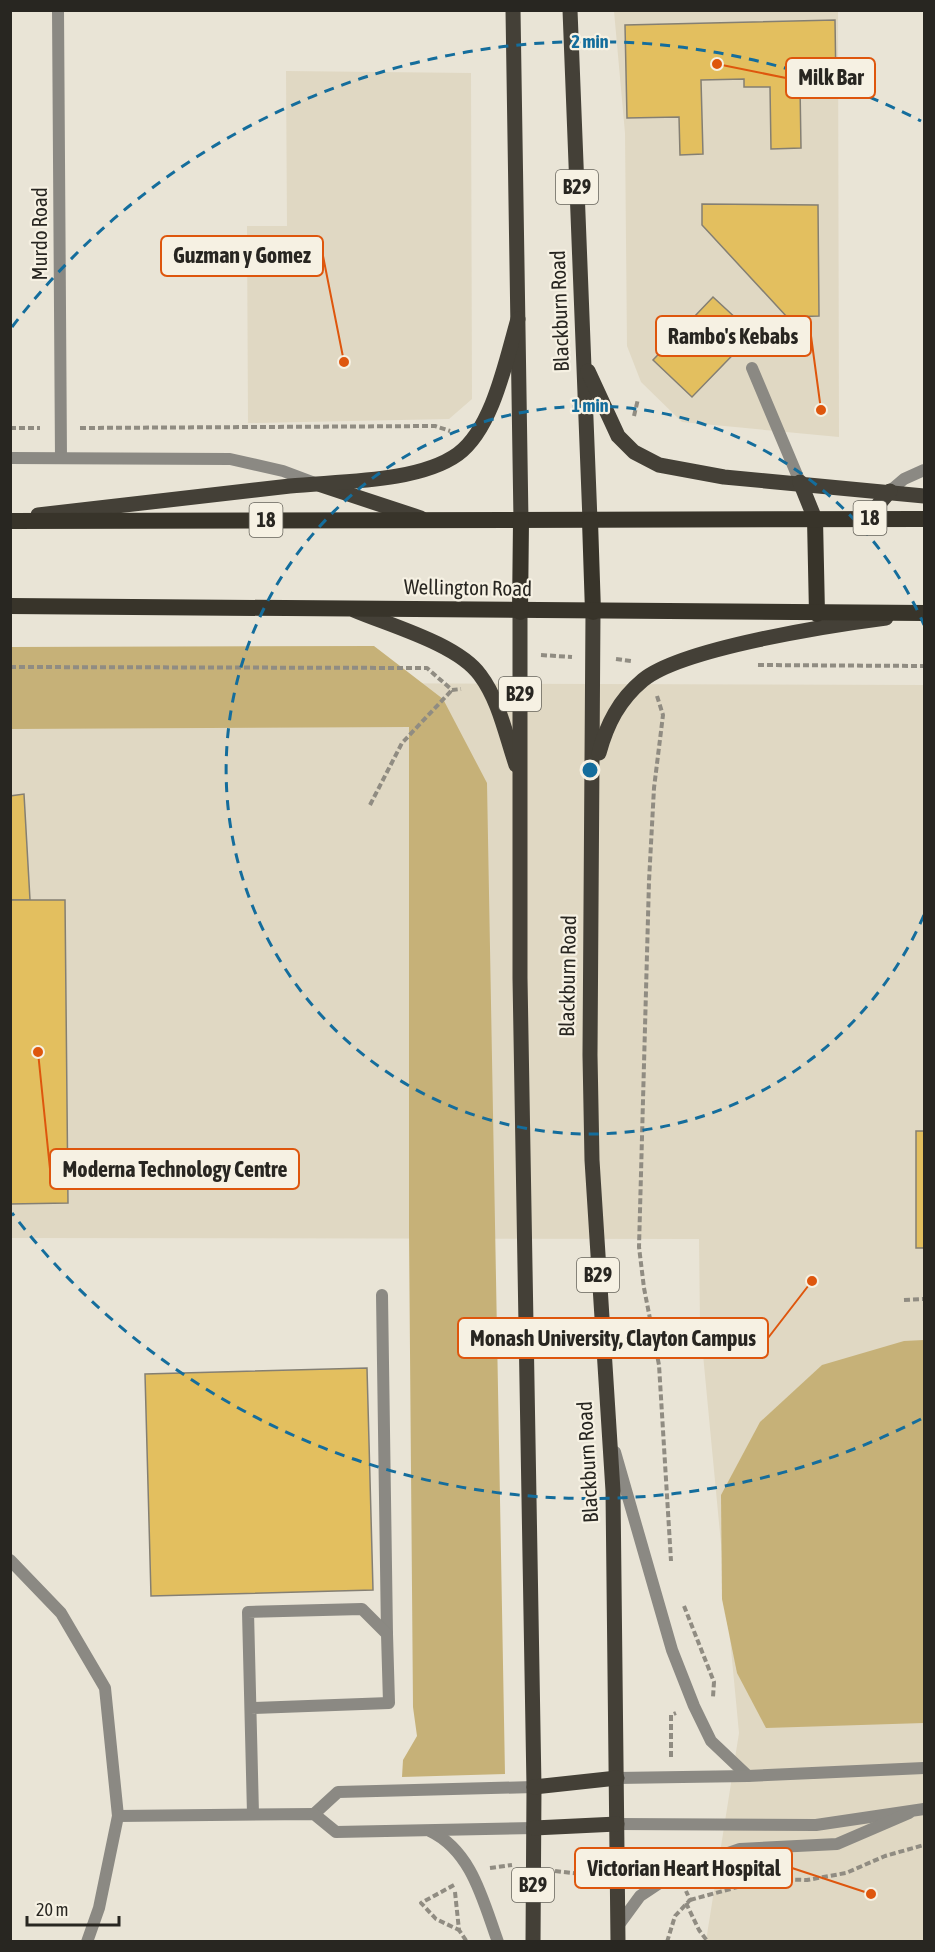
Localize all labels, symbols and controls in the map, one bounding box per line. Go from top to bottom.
text: 2 min [572,31,609,52]
callout: Milk Bar [786,58,875,98]
text: Milk Bar [798,64,864,90]
road number: B29 [556,170,598,204]
street label: Murdo Road [27,187,51,281]
callout: Guzman y Gomez [161,236,323,276]
text: Guzman y Gomez [173,242,311,268]
street label: Blackburn Road [545,250,573,372]
callout: Rambo's Kebabs [656,316,811,356]
text: Rambo's Kebabs [668,323,798,349]
text: 1 min [572,395,609,416]
road number: 18 [854,501,886,535]
road number: 18 [250,503,282,537]
street label: Wellington Road [404,574,532,600]
road number: B29 [499,677,541,711]
centre of rings [580,760,600,780]
street label: Blackburn Road [554,915,580,1037]
callout: Moderna Technology Centre [50,1149,299,1189]
text: Moderna Technology Centre [63,1156,287,1182]
road number: B29 [577,1258,619,1292]
callout: Monash University, Clayton Campus [458,1318,768,1358]
text: Monash University, Clayton Campus [470,1325,756,1351]
street label: Blackburn Road [572,1401,602,1523]
callout: Victorian Heart Hospital [575,1848,792,1888]
text: Victorian Heart Hospital [586,1855,782,1881]
road number: B29 [512,1868,554,1902]
scale bar [27,1889,118,1927]
text: 20 m [36,1899,68,1920]

